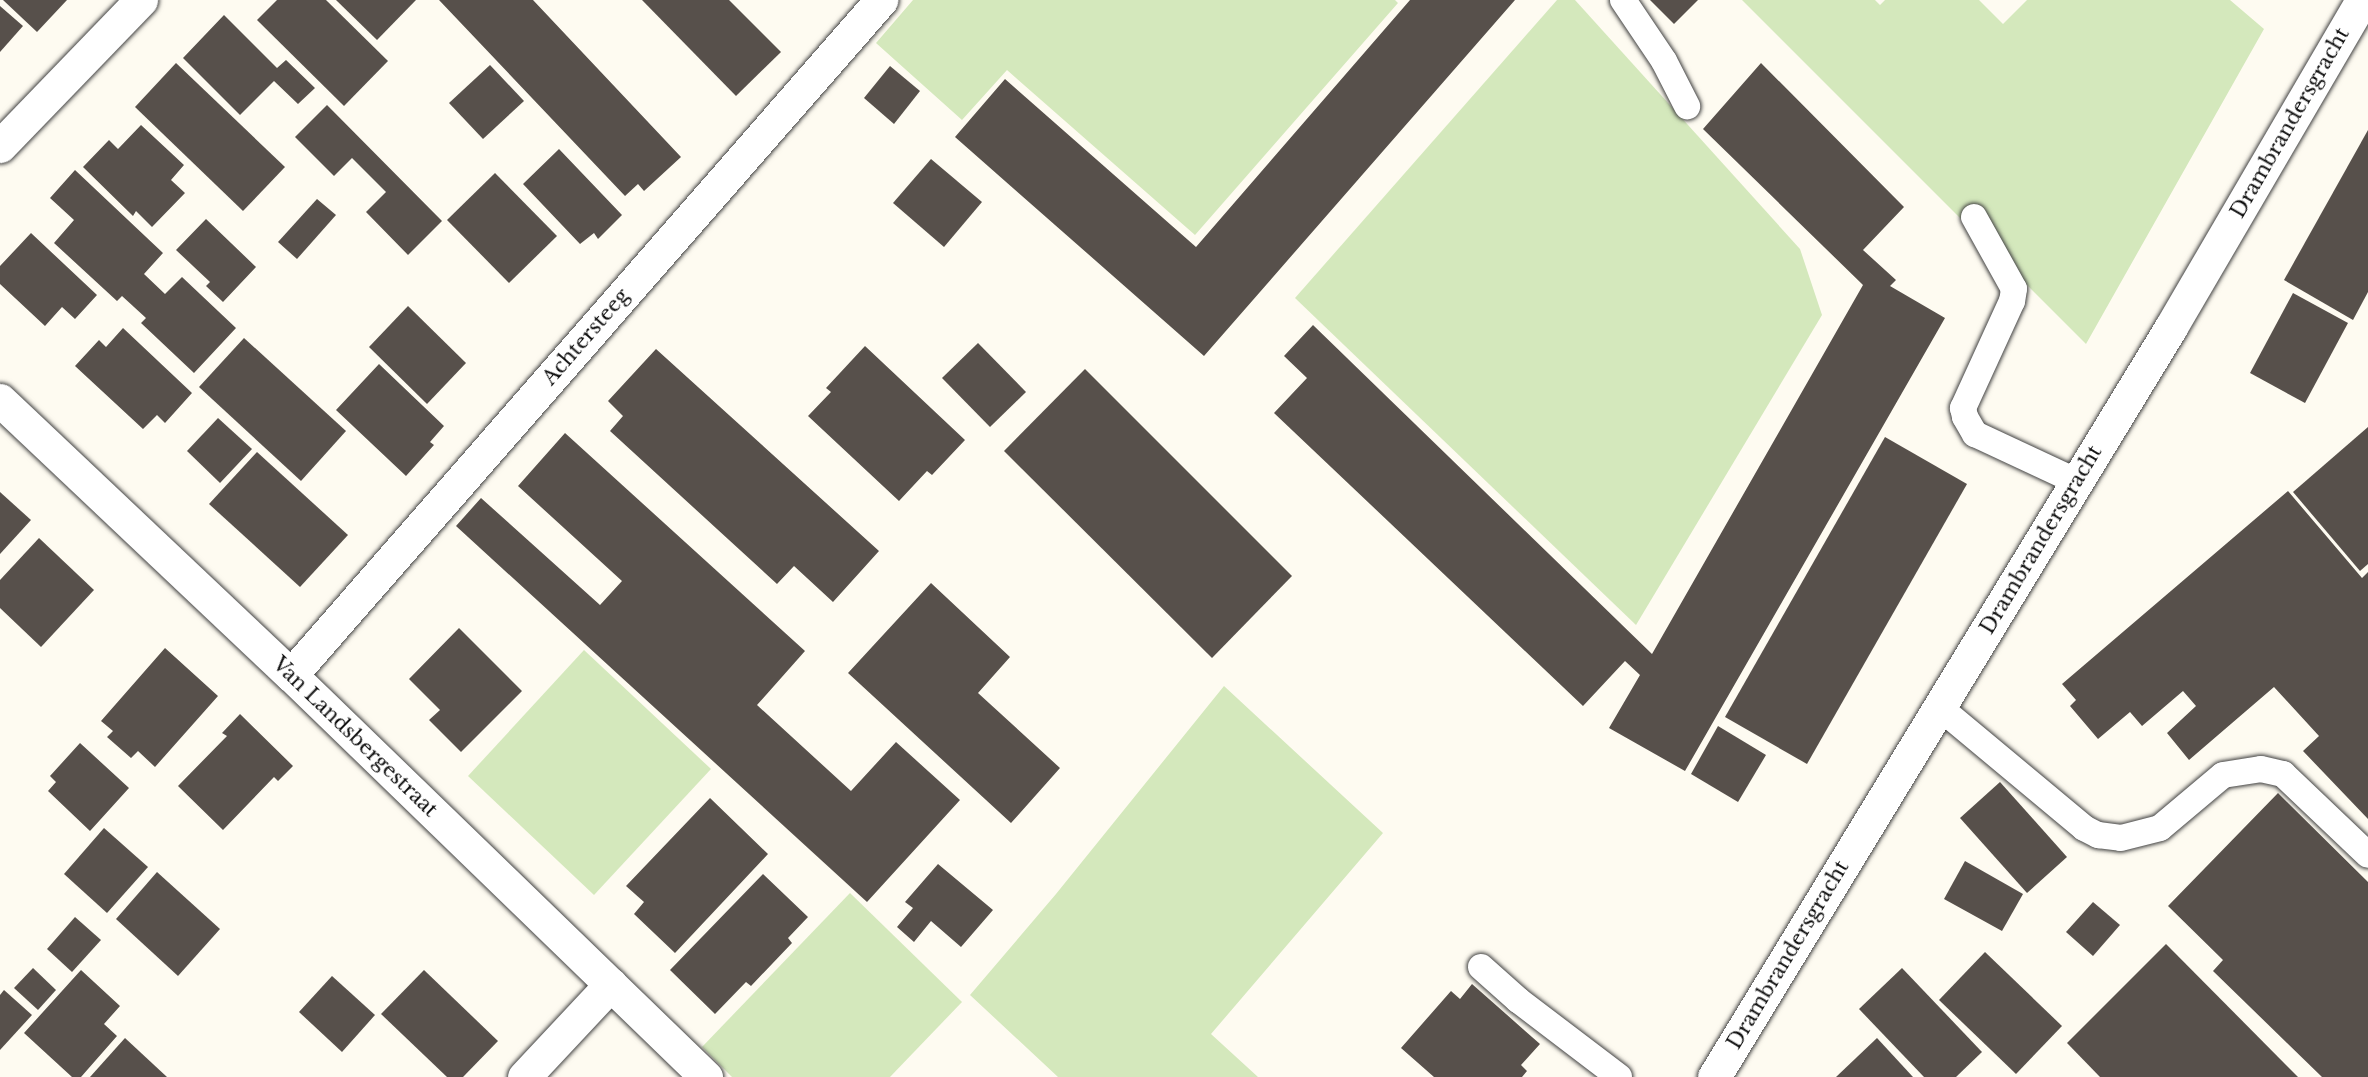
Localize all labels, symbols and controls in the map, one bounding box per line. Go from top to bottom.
street label: Drambrandersgracht [2226,24,2354,222]
street label: Achtersteeg [538,284,634,390]
street label: Drambrandersgracht [1975,441,2107,639]
street label: Van Landsbergestraat [268,652,442,822]
street label: Drambrandersgracht [1722,856,1854,1054]

